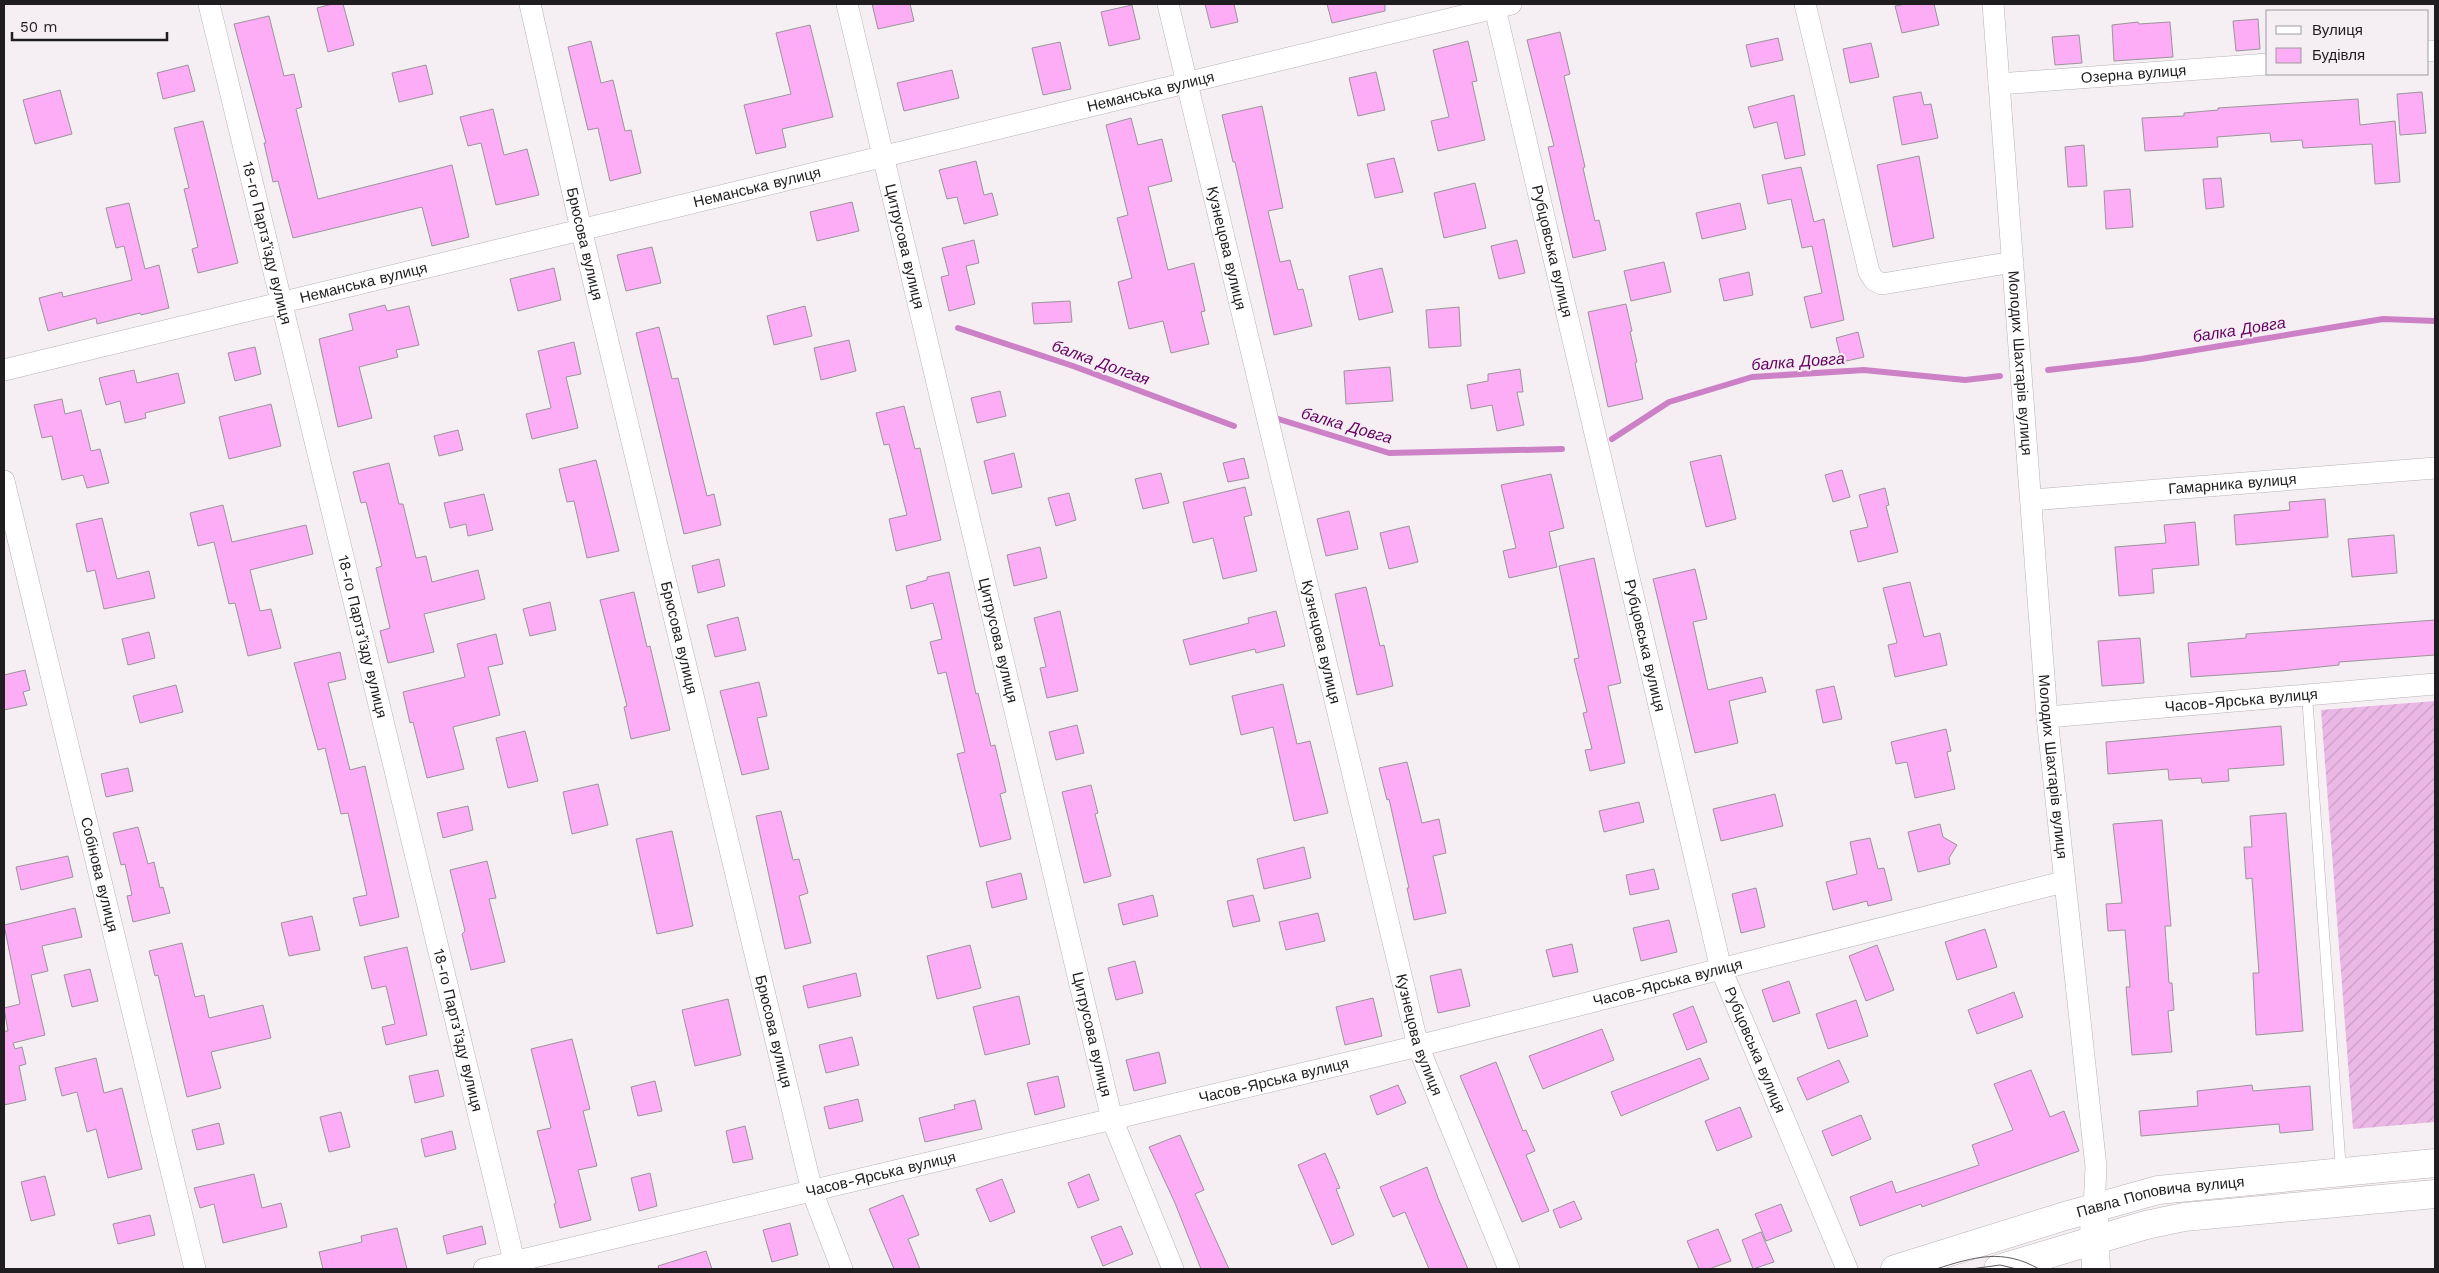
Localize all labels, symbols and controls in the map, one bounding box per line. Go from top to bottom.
scale bar [12,10,168,42]
legend [2266,10,2429,75]
text: 50 m [20,18,57,36]
text: Вулиця [2312,21,2363,39]
text: Будівля [2312,46,2365,64]
street label: Озерна вулиця [2080,61,2187,87]
street label: Неманська вулиця [1085,67,1216,116]
street label: 18-го Партз’їзду вулиця [239,160,295,326]
street label: Неманська вулиця [692,163,823,211]
street label: Цитрусова вулиця [881,182,928,311]
street label: Рубцовська вулиця [1528,183,1576,319]
street label: Кузнецова вулиця [1203,184,1250,312]
street label: Брюсова вулиця [563,186,607,302]
street label: Неманська вулиця [298,259,429,307]
street label: Молодих Шахтарів вулиця [2004,270,2036,456]
water label: балка Довга [2191,313,2287,346]
water label: балка Долгая [1049,336,1153,389]
water label: балка Довга [1751,349,1846,374]
water label: балка Довга [1299,403,1395,448]
street label: Гамарника вулиця [2168,470,2297,498]
street label: 18-го Партз’їзду вулиця [334,553,391,720]
street label: Цитрусова вулиця [975,576,1022,705]
street label: Кузнецова вулиця [1298,578,1345,706]
street label: Рубцовська вулиця [1621,578,1669,713]
street label: Брюсова вулиця [657,579,701,696]
street label: Молодих Шахтарів вулиця [2035,674,2071,860]
street label: Часов-Ярська вулиця [2164,685,2319,716]
street label: Собінова вулиця [77,815,122,934]
street label: 18-го Партз’їзду вулиця [430,947,486,1113]
street label: Часов-Ярська вулиця [1591,955,1744,1010]
street label: Цитрусова вулиця [1068,970,1115,1099]
street label: Кузнецова вулиця [1392,972,1446,1098]
street label: Брюсова вулиця [751,973,796,1090]
street label: Рубцовська вулиця [1720,984,1789,1116]
street label: Часов-Ярська вулиця [1197,1054,1351,1107]
street label: Часов-Ярська вулиця [804,1148,958,1201]
street label: Павла Поповича вулиця [2075,1173,2245,1221]

